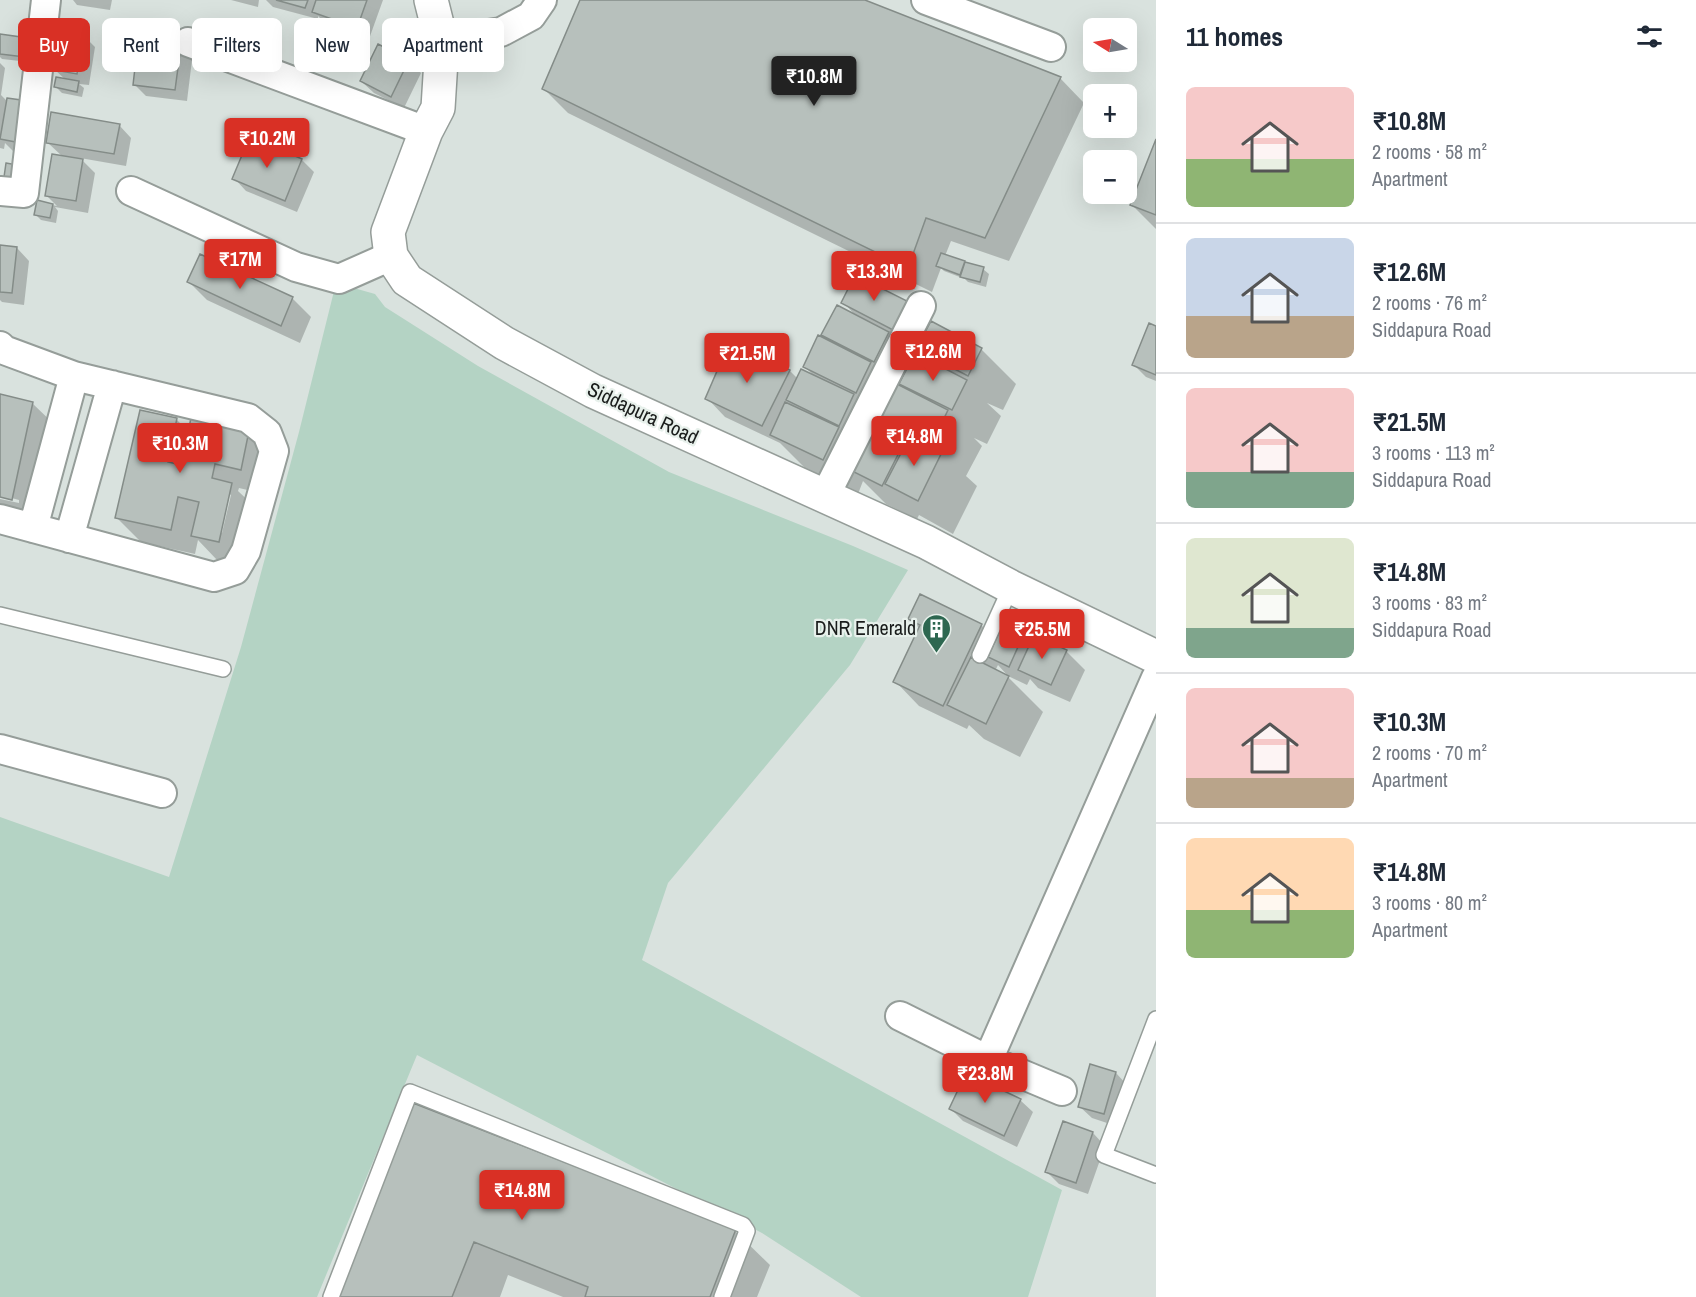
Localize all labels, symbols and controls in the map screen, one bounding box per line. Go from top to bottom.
chip: Buy [18,18,90,72]
chip: Rent [102,18,180,72]
chip: Filters [192,18,282,72]
chip: New [294,18,370,72]
chip: Apartment [382,18,504,72]
north arrow [1083,18,1137,72]
map controls [1083,18,1137,204]
text: 11 homes [1186,19,1283,54]
icon: filters [1633,20,1666,53]
pin: ₹10.8M [765,56,863,107]
text: ₹10.8M [785,62,843,89]
button: + [1083,84,1137,138]
text: ₹10.8M [1372,103,1446,138]
icon: home [1234,111,1306,183]
pin: ₹10.2M [218,118,316,169]
text: ₹10.2M [238,124,296,151]
text: 2 rooms · 58 m² [1372,138,1487,165]
button: − [1083,150,1137,204]
text: Apartment [1372,165,1448,192]
pin: ₹17M [204,239,276,290]
text: ₹17M [218,245,262,272]
pin: ₹13.3M [825,251,923,302]
text: ₹12.6M [1372,254,1446,289]
text: ₹13.3M [845,257,903,284]
icon: home [1234,262,1306,334]
text: 2 rooms · 76 m² [1372,289,1487,316]
text: Siddapura Road [1372,316,1491,343]
pin: ₹12.6M [884,331,982,382]
pin: ₹21.5M [698,333,796,384]
text: ₹12.6M [904,337,962,364]
text: ₹21.5M [718,339,776,366]
street label: Siddapura Road [583,375,703,450]
text: ₹21.5M [1372,404,1446,439]
icon: home [1234,412,1306,484]
pin: ₹14.8M [865,416,963,467]
text: ₹14.8M [885,422,943,449]
pin: ₹10.3M [131,423,229,474]
text: ₹10.3M [151,429,209,456]
text: 3 rooms · 113 m² [1372,439,1495,466]
text: Siddapura Road [1372,466,1491,493]
text: ₹14.8M [1372,554,1446,589]
icon: home [1234,562,1306,634]
text: 3 rooms · 83 m² [1372,589,1487,616]
pin: ₹25.5M [993,609,1091,660]
building icon: DNR Emerald [921,612,953,654]
place label: DNR Emerald [815,614,916,641]
text: ₹25.5M [1013,615,1071,642]
text: Siddapura Road [1372,616,1491,643]
text: ₹10.3M [1372,704,1446,739]
icon: home [1234,712,1306,784]
text: 2 rooms · 70 m² [1372,739,1487,766]
text: Apartment [1372,766,1448,793]
text: ₹14.8M [1372,854,1446,889]
icon: home [1234,862,1306,934]
text: 3 rooms · 80 m² [1372,889,1487,916]
text: Apartment [1372,916,1448,943]
pin: ₹23.8M [936,1053,1034,1104]
text: ₹23.8M [956,1059,1014,1086]
pin: ₹14.8M [473,1170,571,1221]
text: ₹14.8M [493,1176,551,1203]

